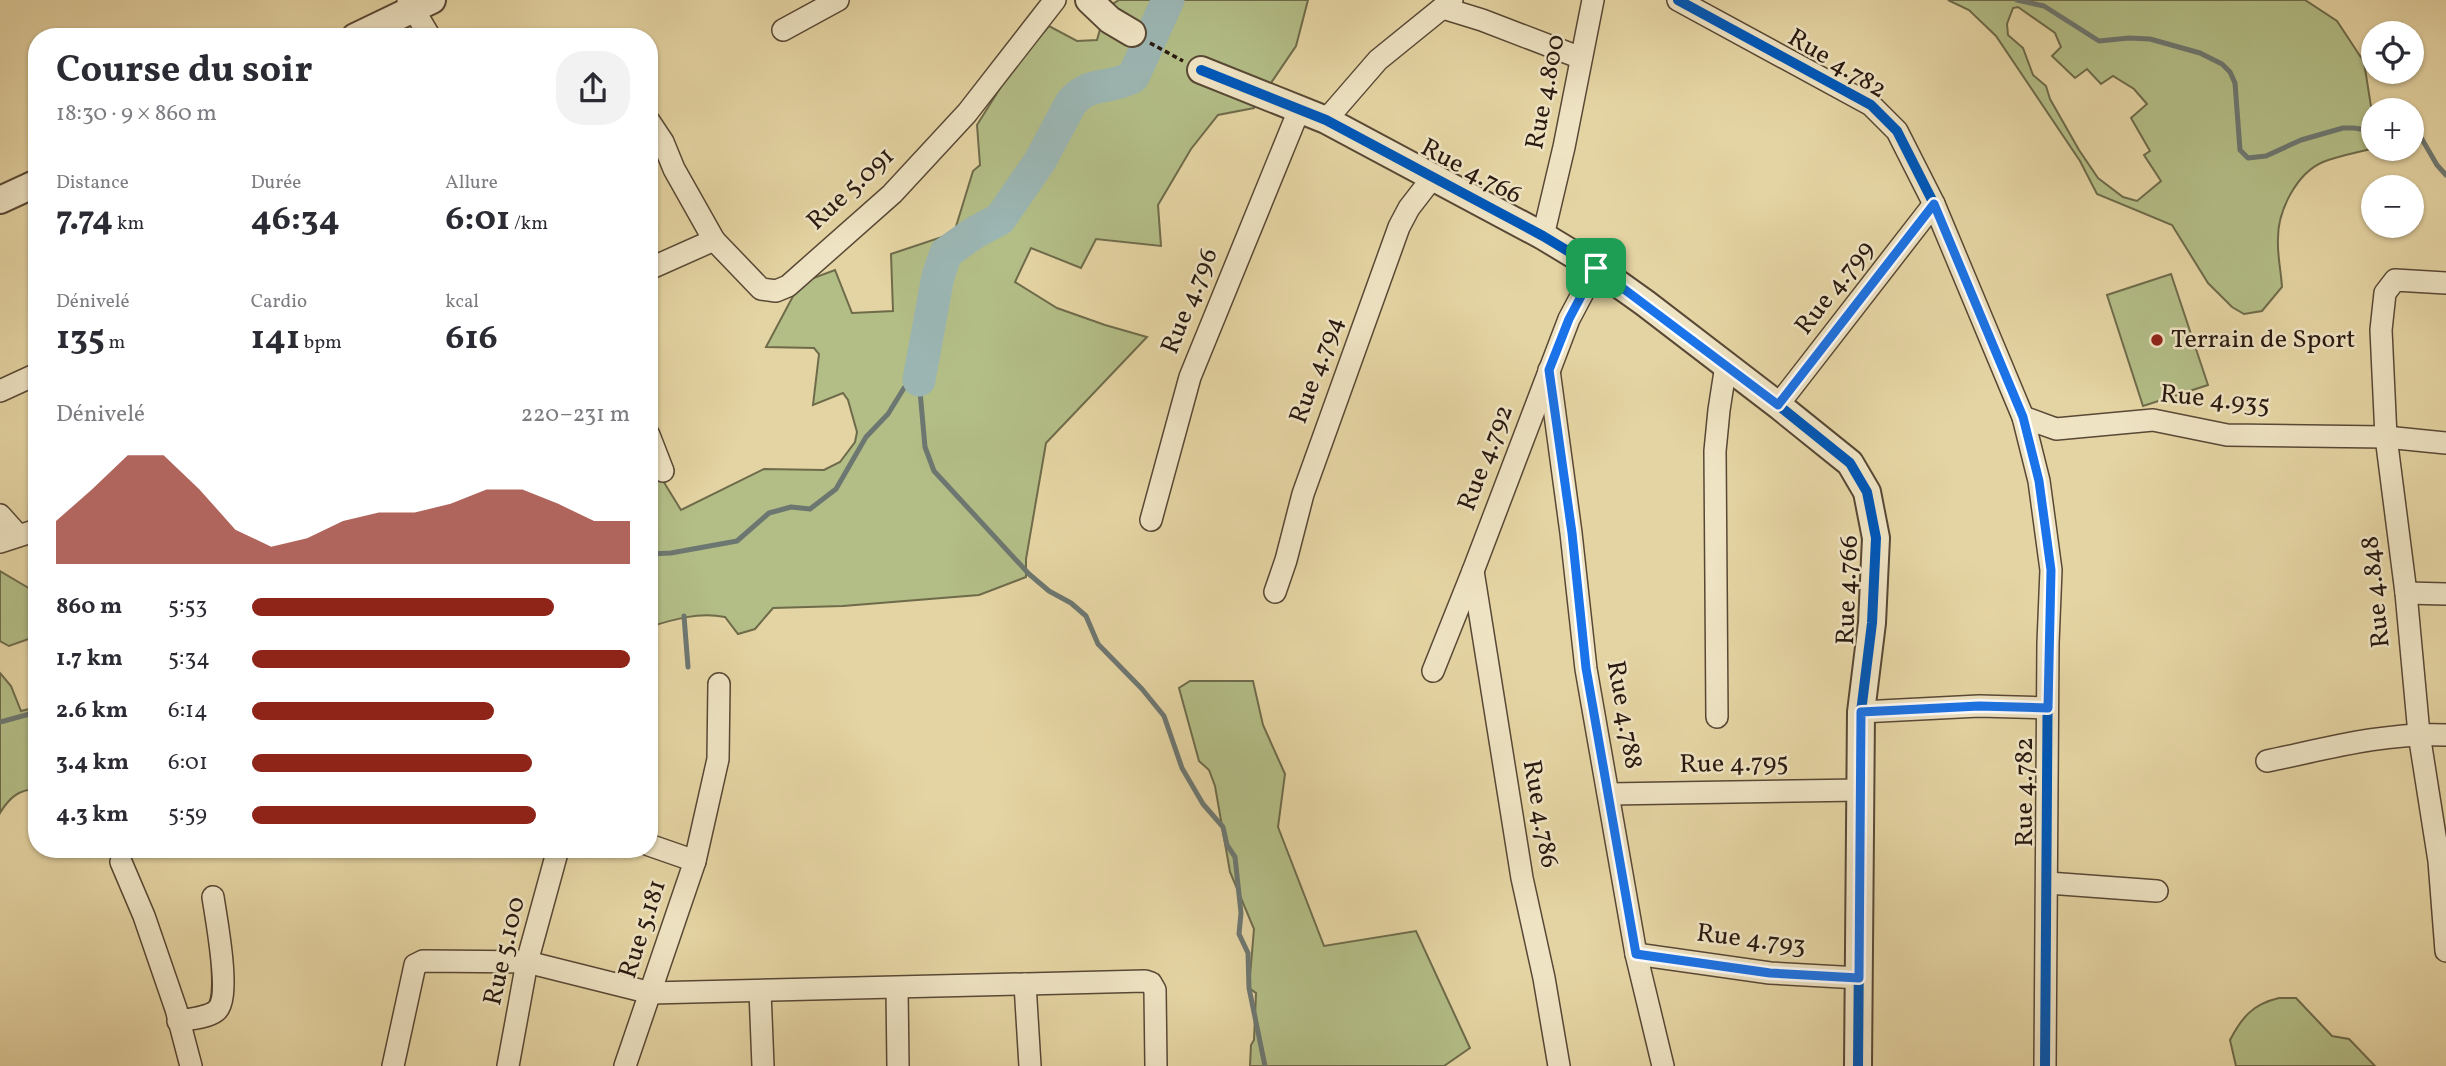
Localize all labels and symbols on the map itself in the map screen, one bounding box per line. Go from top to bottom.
street label: Rue 4.782 [1781,20,1893,108]
street label: Rue 4.800 [1517,31,1575,153]
street label: Rue 4.766 [1414,130,1528,214]
street label: Rue 5.091 [799,139,903,239]
street label: Rue 4.799 [1787,233,1883,343]
pin [1566,238,1626,298]
street label: Rue 4.796 [1152,243,1228,359]
street label: Rue 4.794 [1281,311,1353,429]
place label: Terrain de Sport [2171,322,2355,358]
marker: Terrain de Sport [2149,332,2165,348]
street label: Rue 4.935 [2158,376,2272,424]
street label: Rue 4.792 [1449,400,1523,516]
street label: Rue 4.766 [1828,534,1868,646]
street label: Rue 4.848 [2352,534,2400,650]
street label: Rue 4.788 [1597,658,1651,772]
street label: Rue 4.782 [2007,737,2043,847]
street label: Rue 4.795 [1679,745,1789,783]
street label: Rue 4.786 [1513,757,1567,871]
street label: Rue 5.181 [610,875,676,983]
street label: Rue 5.100 [475,893,535,1009]
street label: Rue 4.793 [1694,915,1808,965]

